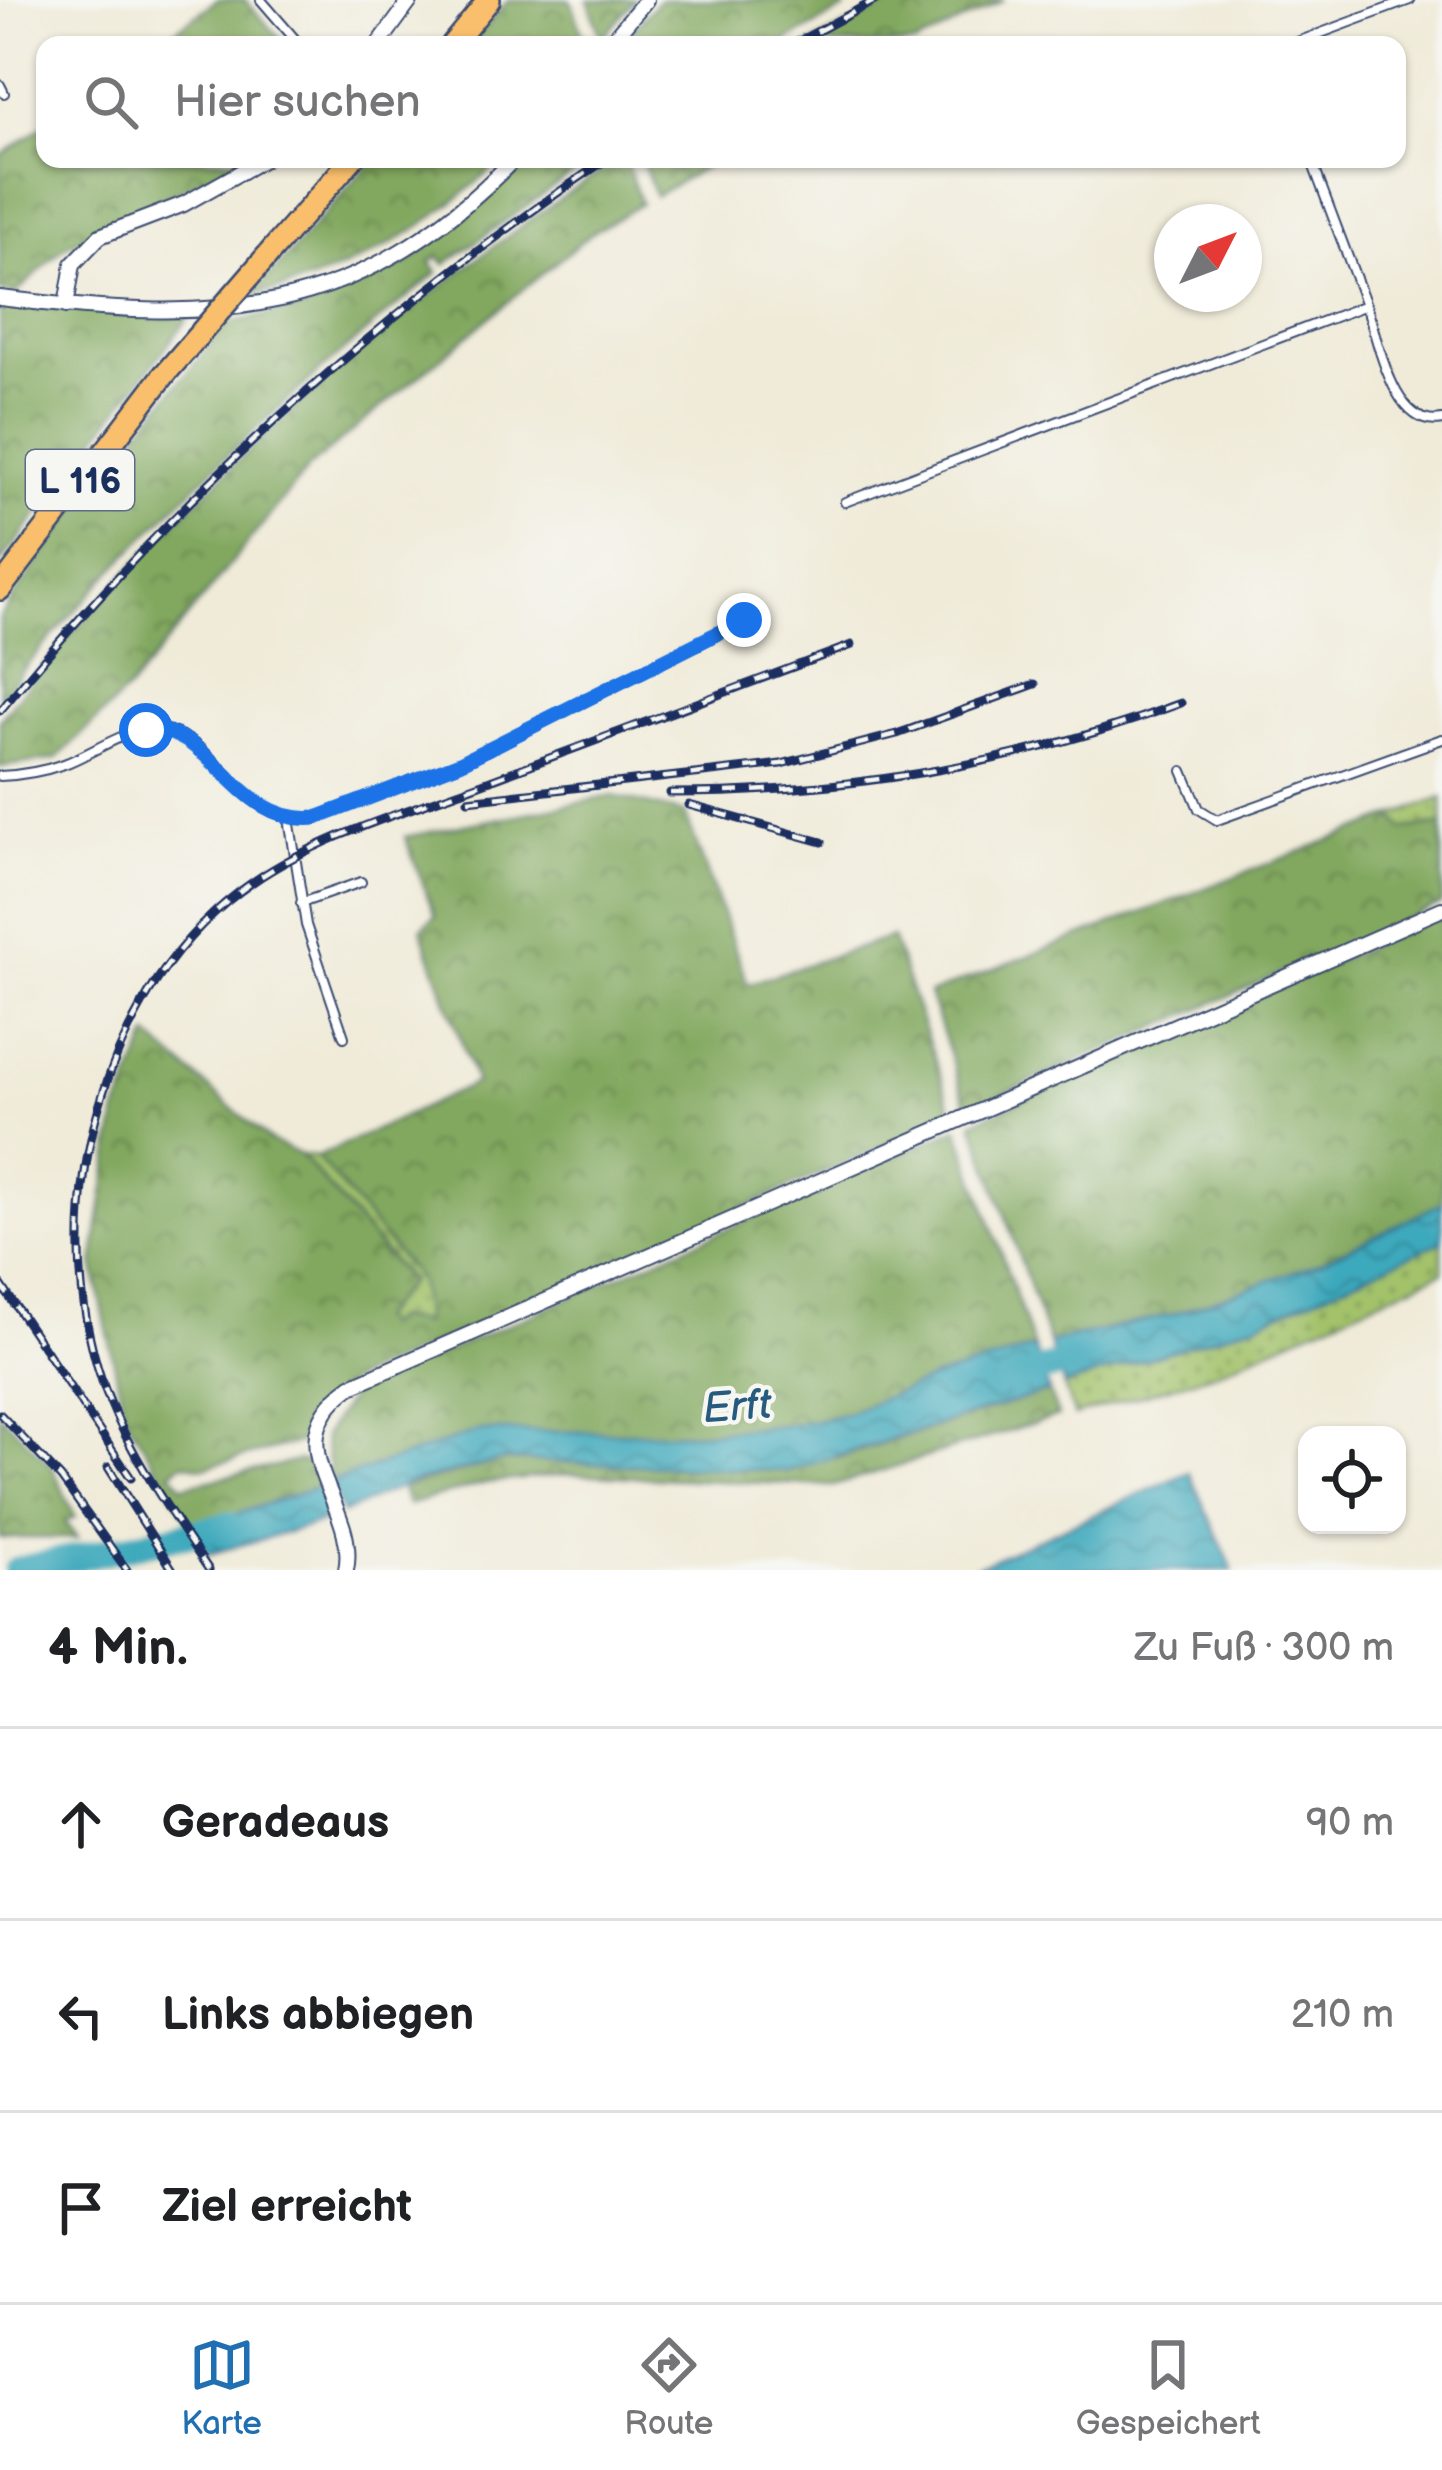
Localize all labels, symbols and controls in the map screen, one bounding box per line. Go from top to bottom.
search box [36,36,1406,168]
icon: search [78,69,144,135]
text: Hier suchen [174,75,421,130]
north arrow [1154,204,1262,312]
road number: L 116 [26,450,134,510]
route end [717,593,771,647]
route start [119,703,173,757]
water label: Erft [701,1380,774,1435]
map controls [1298,1426,1406,1534]
button: locate [1298,1426,1406,1534]
text: 4 Min. [48,1618,188,1679]
text: Zu Fuß · 300 m [1134,1625,1394,1672]
icon: ahead [48,1791,114,1857]
text: Geradeaus [162,1796,389,1851]
text: 90 m [1306,1800,1394,1847]
icon: left [48,1983,114,2049]
text: Links abbiegen [162,1988,474,2043]
text: 210 m [1291,1992,1394,2039]
icon: arrive [48,2175,114,2241]
text: Ziel erreicht [162,2180,412,2235]
tab: Karte [181,2332,262,2444]
tab: Route [624,2332,713,2444]
tab: Gespeichert [1076,2332,1261,2444]

